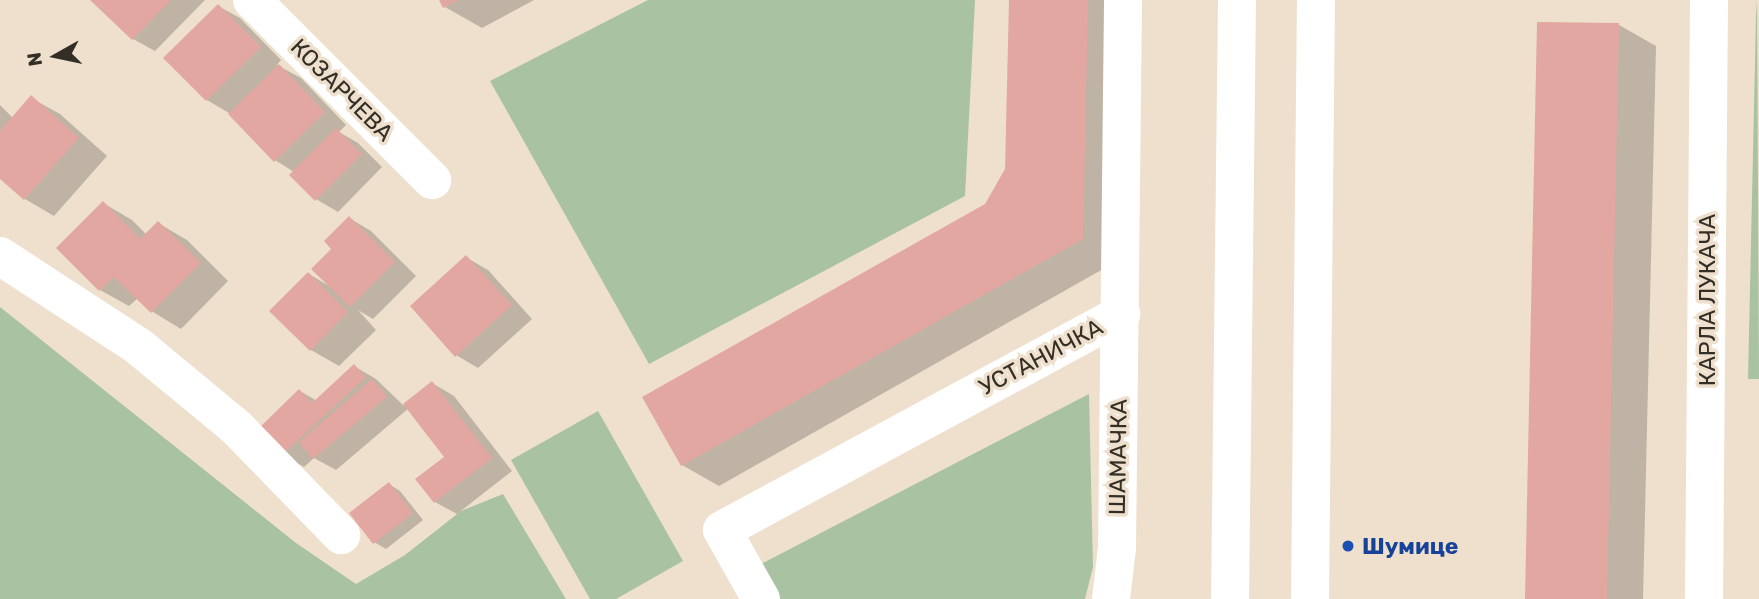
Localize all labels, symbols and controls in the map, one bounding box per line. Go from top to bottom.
north arrow [21,21,91,91]
street label: КОЗАРЧЕВА [285,33,399,147]
text: N [22,51,47,68]
street label: КАРЛА ЛУКАЧА [1693,214,1721,386]
street label: УСТАНИЧКА [974,313,1108,401]
street label: ШАМАЧКА [1103,399,1133,515]
place label: Шумице [1362,532,1458,560]
marker: Шумице [1340,538,1356,554]

